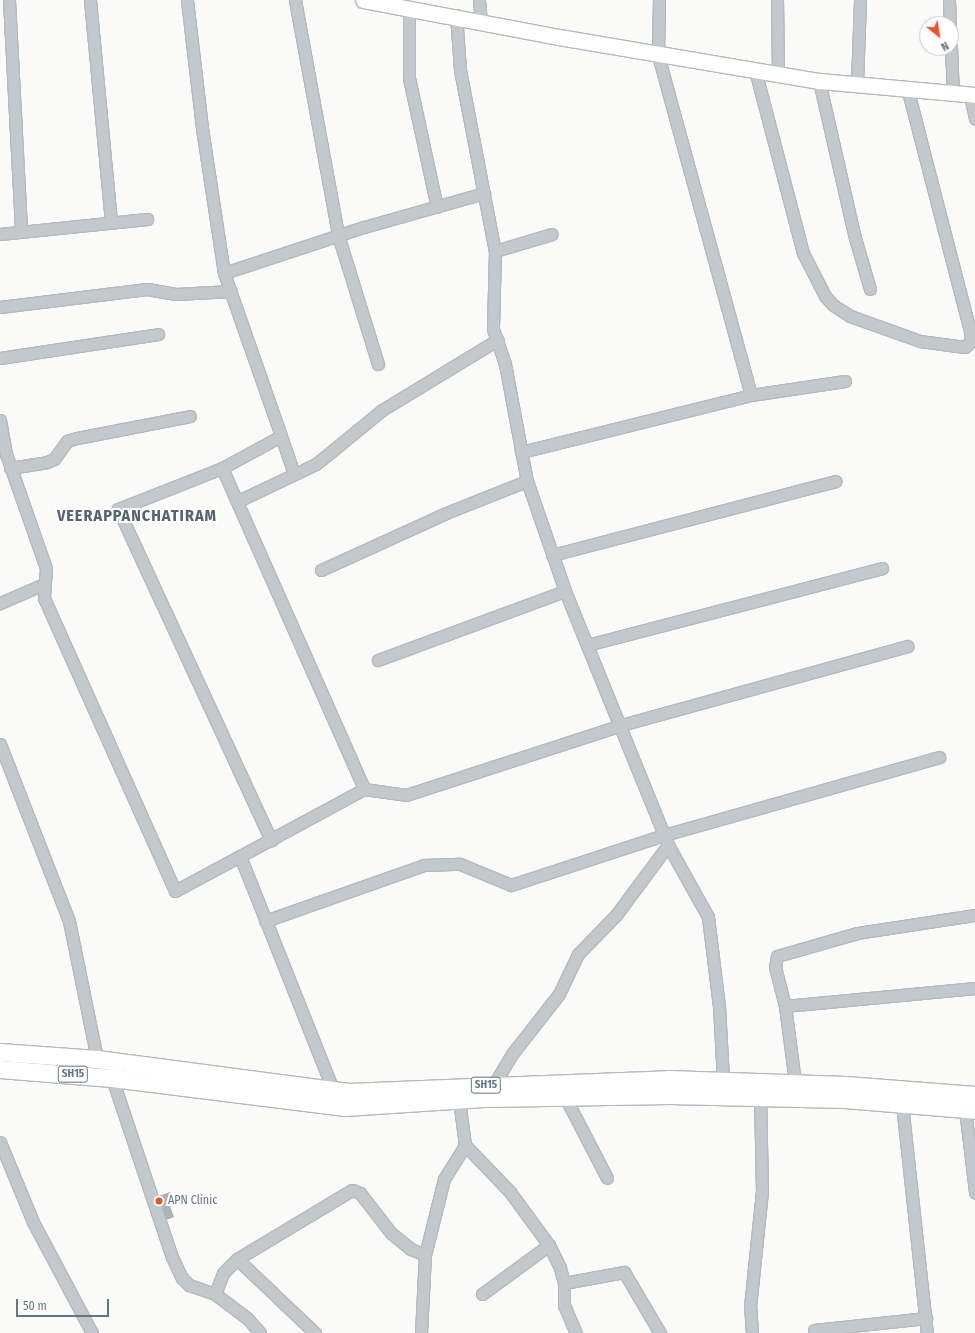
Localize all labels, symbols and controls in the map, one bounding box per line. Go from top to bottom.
north arrow [919,16,959,56]
text: N [939,39,951,53]
district label: VEERAPPANCHATIRAM [57,506,217,526]
road number: SH15 [57,1065,89,1083]
road number: SH15 [470,1076,502,1094]
place label: APN Clinic [168,1194,217,1208]
marker: APN Clinic [153,1195,165,1207]
scale bar [18,1291,111,1317]
text: 50 m [23,1299,47,1313]

